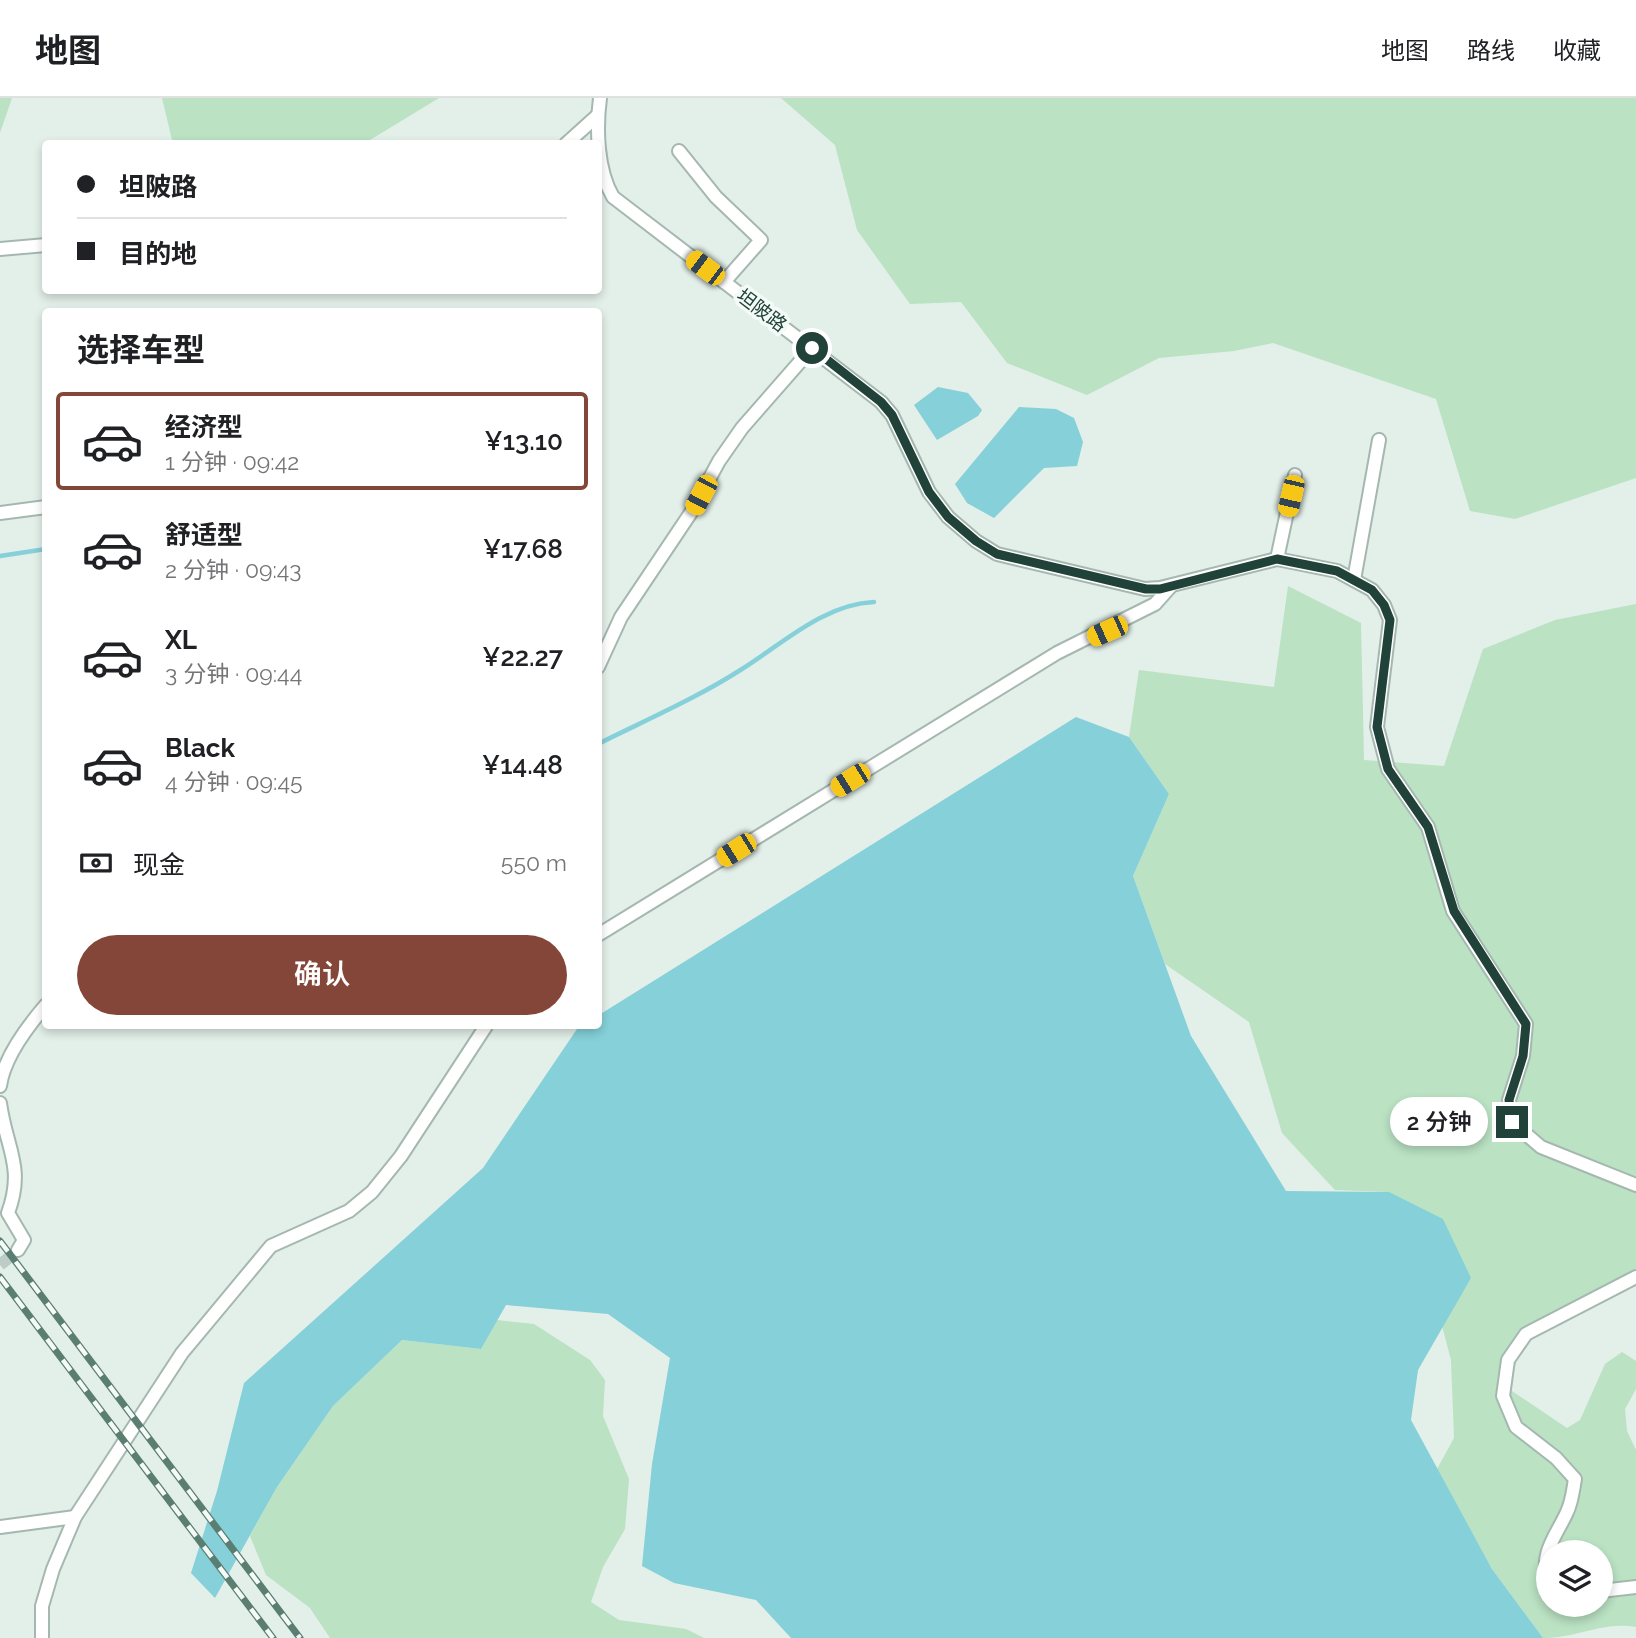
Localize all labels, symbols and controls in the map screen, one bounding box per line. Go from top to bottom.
text: 地图 [35,31,101,70]
text: 地图 [1381,36,1429,65]
text: 路线 [1467,36,1515,65]
text: 收藏 [1553,36,1601,65]
text: 坦陂路 [119,172,197,202]
text: 目的地 [119,239,197,269]
car [682,247,729,289]
street label: 坦陂路 [733,284,791,336]
text: 选择车型 [77,331,205,368]
route start [796,332,828,364]
icon: car [81,410,144,473]
text: 经济型 [165,412,243,442]
text: ¥13.10 [485,426,563,456]
text: 1 分钟 · 09:42 [165,448,299,475]
car [682,472,721,518]
car [1277,473,1306,519]
icon: car [81,518,144,581]
text: 舒适型 [165,520,243,550]
text: ¥17.68 [483,534,563,564]
text: 2 分钟 · 09:43 [165,556,302,583]
car [1084,613,1131,649]
text: XL [165,625,197,655]
icon: car [81,626,144,689]
text: ¥22.27 [482,642,563,672]
text: 3 分钟 · 09:44 [165,660,302,687]
text: Black [165,733,235,763]
icon: car [81,734,144,797]
text: ¥14.48 [482,750,563,780]
car [827,760,874,800]
text: 4 分钟 · 09:45 [165,768,302,795]
car [713,830,760,870]
icon: cash [77,844,115,882]
text: 550 m [501,849,567,876]
text: 现金 [133,850,185,880]
button: 确认 [77,935,567,1015]
callout: 2 分钟 [1390,1098,1488,1146]
route end [1496,1106,1528,1138]
text: 2 分钟 [1407,1108,1471,1135]
map controls [1536,1540,1613,1617]
button: layers [1536,1540,1613,1617]

